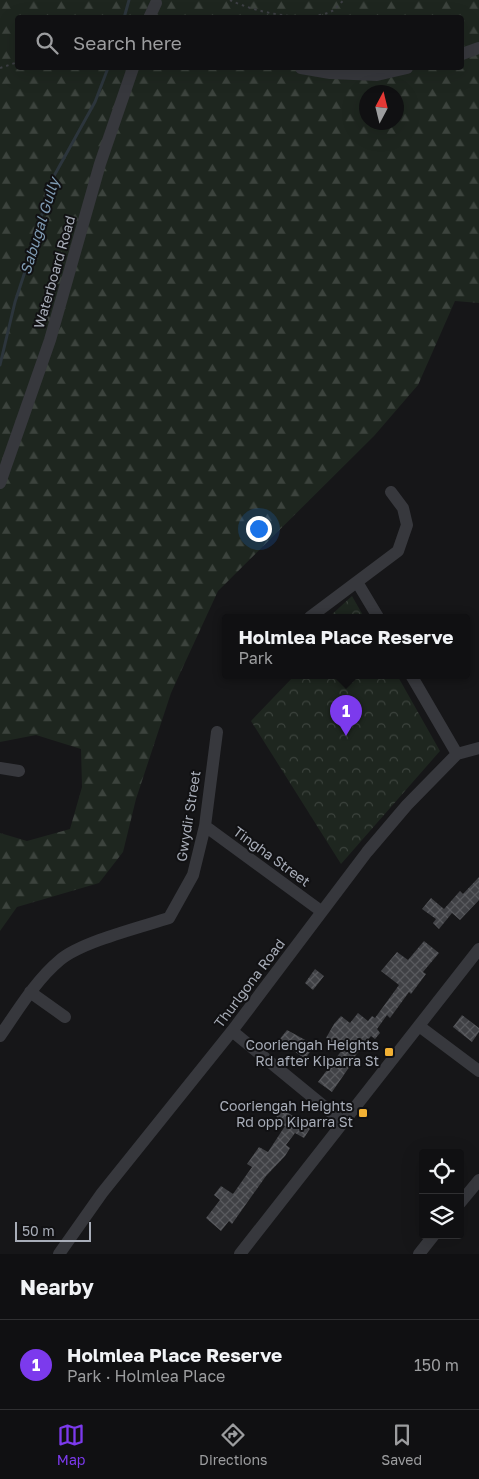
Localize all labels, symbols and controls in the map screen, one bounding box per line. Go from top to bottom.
search box [15,15,464,70]
icon: search [33,29,61,57]
text: Search here [73,31,182,54]
north arrow [359,85,404,130]
water label: Sabugal Gully [16,173,64,277]
street label: Waterboard Road [30,214,78,330]
your location [246,516,272,542]
popup [222,614,470,679]
text: Holmlea Place Reserve [238,625,454,648]
text: Park [238,648,273,668]
pin: 1 [330,695,362,736]
street label: Gwydir Street [172,769,204,863]
street label: Tingha Street [230,822,314,890]
street label: Thurlgona Road [210,935,288,1031]
place label: Cooriengah Heights Rd after Kiparra St [245,1036,379,1069]
marker: Cooriengah Heights Rd after Kiparra St [383,1046,395,1058]
place label: Cooriengah Heights Rd opp Kiparra St [219,1097,353,1130]
marker: Cooriengah Heights Rd opp Kiparra St [357,1107,369,1119]
map controls [419,1149,464,1239]
button: locate [419,1149,464,1194]
button: layers [419,1194,464,1239]
scale bar [15,1219,91,1242]
text: 50 m [22,1222,55,1239]
text: Nearby [20,1274,94,1300]
text: Holmlea Place Reserve [67,1343,282,1366]
text: 1 [32,1355,40,1375]
text: 150 m [414,1355,459,1375]
text: Park · Holmlea Place [67,1366,225,1386]
tab: Map [57,1421,85,1468]
tab: Directions [199,1421,268,1468]
tab: Saved [381,1421,422,1468]

